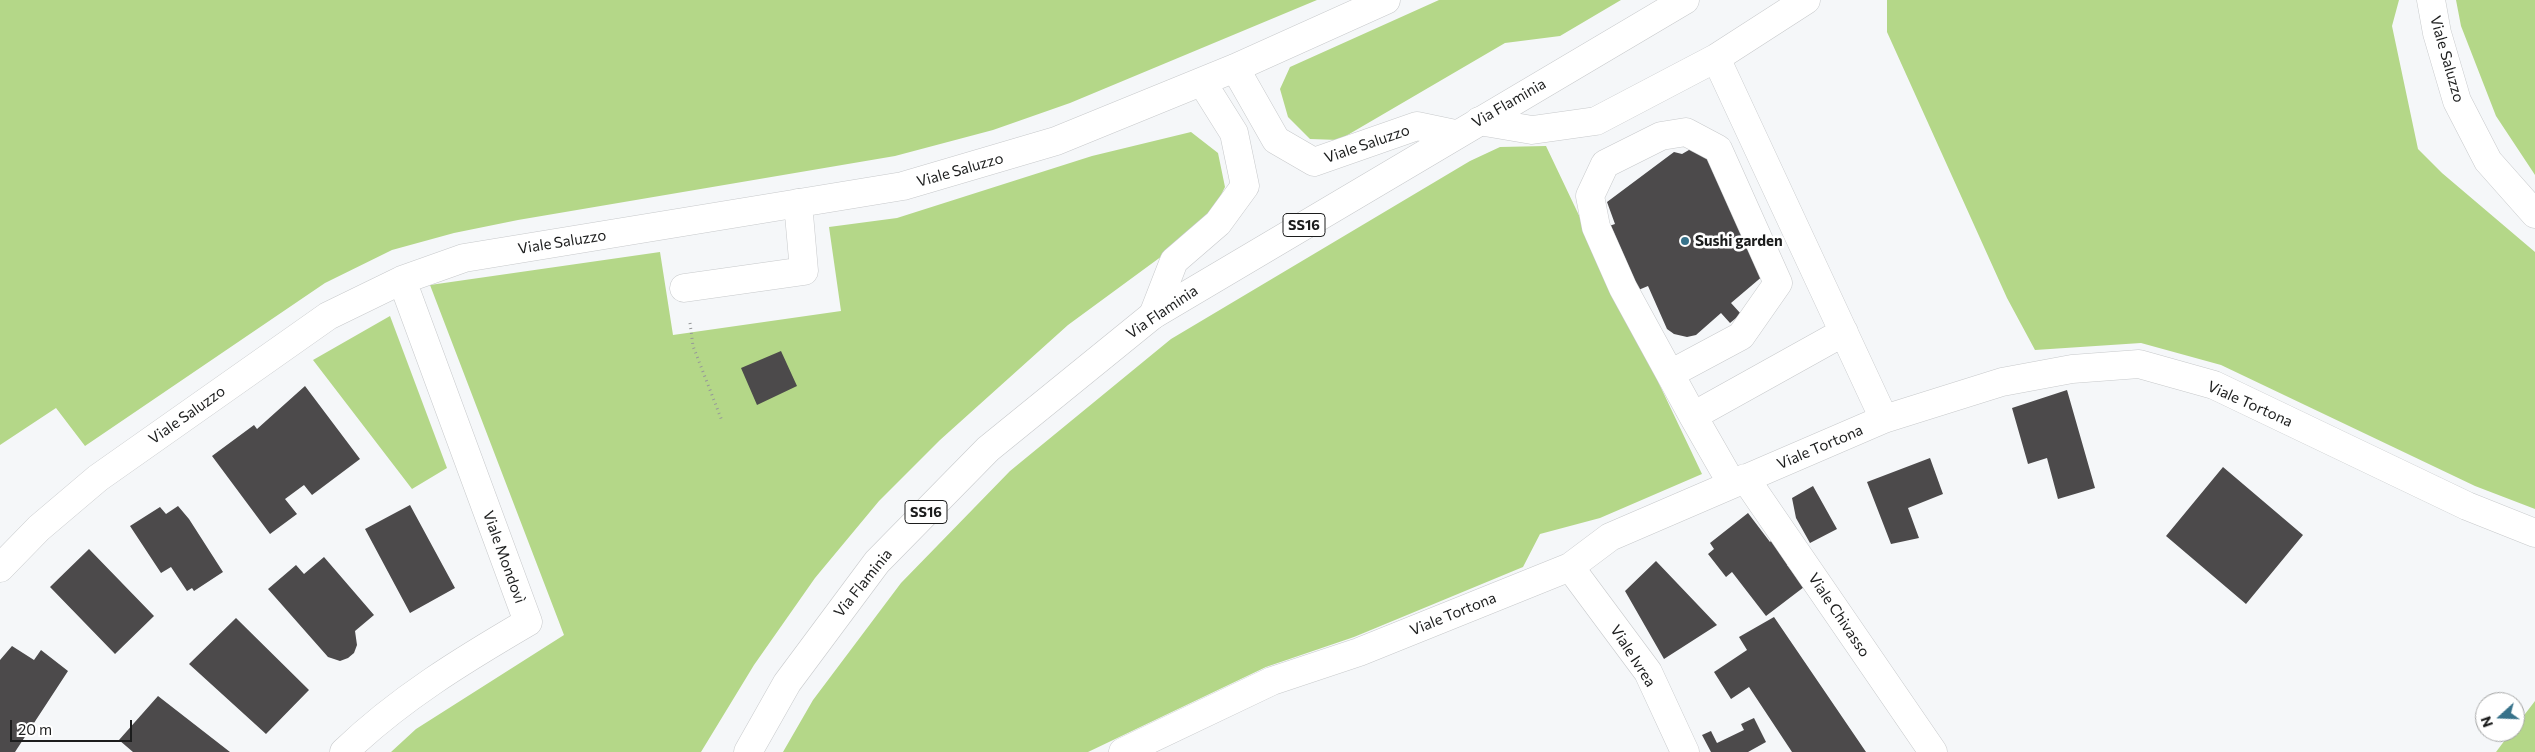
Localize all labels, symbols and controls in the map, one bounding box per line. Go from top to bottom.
street label: Viale Saluzzo [2426,14,2468,104]
street label: Via Flaminia [1469,75,1549,131]
street label: Viale Saluzzo [1322,121,1412,167]
street label: Viale Saluzzo [915,149,1005,191]
road number: SS16 [1283,214,1325,236]
street label: Viale Saluzzo [517,226,607,258]
place label: Sushi garden [1695,232,1783,250]
marker: Sushi garden [1679,235,1691,247]
street label: Via Flaminia [1123,282,1201,342]
street label: Viale Tortona [2205,377,2295,431]
street label: Viale Saluzzo [145,382,229,448]
street label: Viale Tortona [1774,421,1866,473]
road number: SS16 [905,501,947,524]
street label: Viale Mondovì [479,508,529,606]
street label: Via Flaminia [830,545,896,621]
street label: Viale Chivasso [1804,570,1874,660]
street label: Viale Tortona [1407,589,1499,639]
street label: Viale Ivrea [1606,622,1660,690]
north arrow [2475,692,2525,742]
scale bar [12,710,135,742]
text: N [2477,714,2496,730]
text: 20 m [18,720,52,738]

